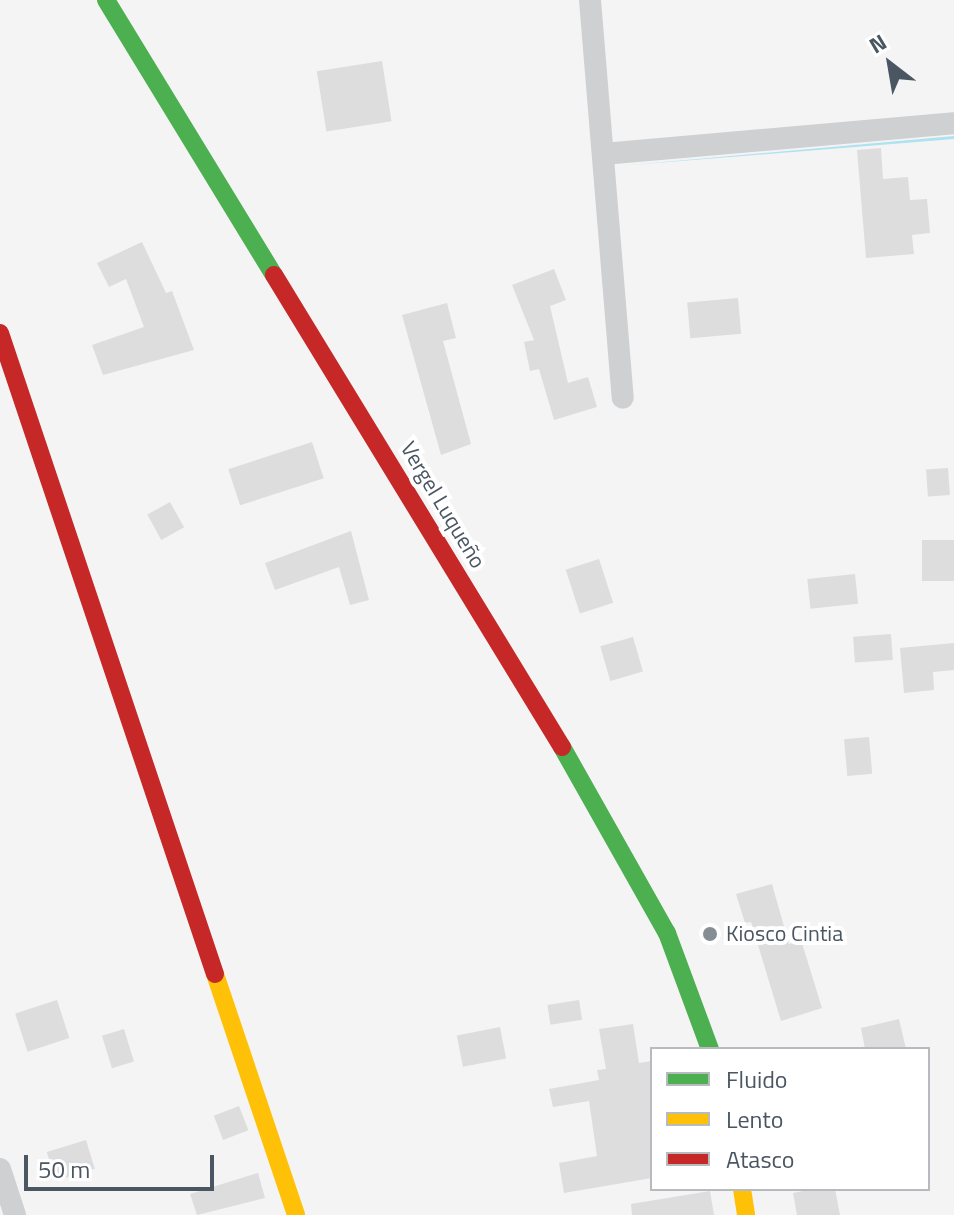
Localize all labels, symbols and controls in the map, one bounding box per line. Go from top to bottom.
north arrow [850,24,930,104]
text: N [862,25,893,62]
street label: Vergel Luqueño [395,437,491,573]
place label: Kiosco Cintia [726,921,843,947]
marker: Kiosco Cintia [701,925,719,943]
legend [650,1047,930,1191]
text: Fluido [726,1061,788,1097]
text: Lento [726,1101,783,1137]
scale bar [28,1139,218,1189]
text: Atasco [726,1141,795,1177]
text: 50 m [38,1151,90,1187]

